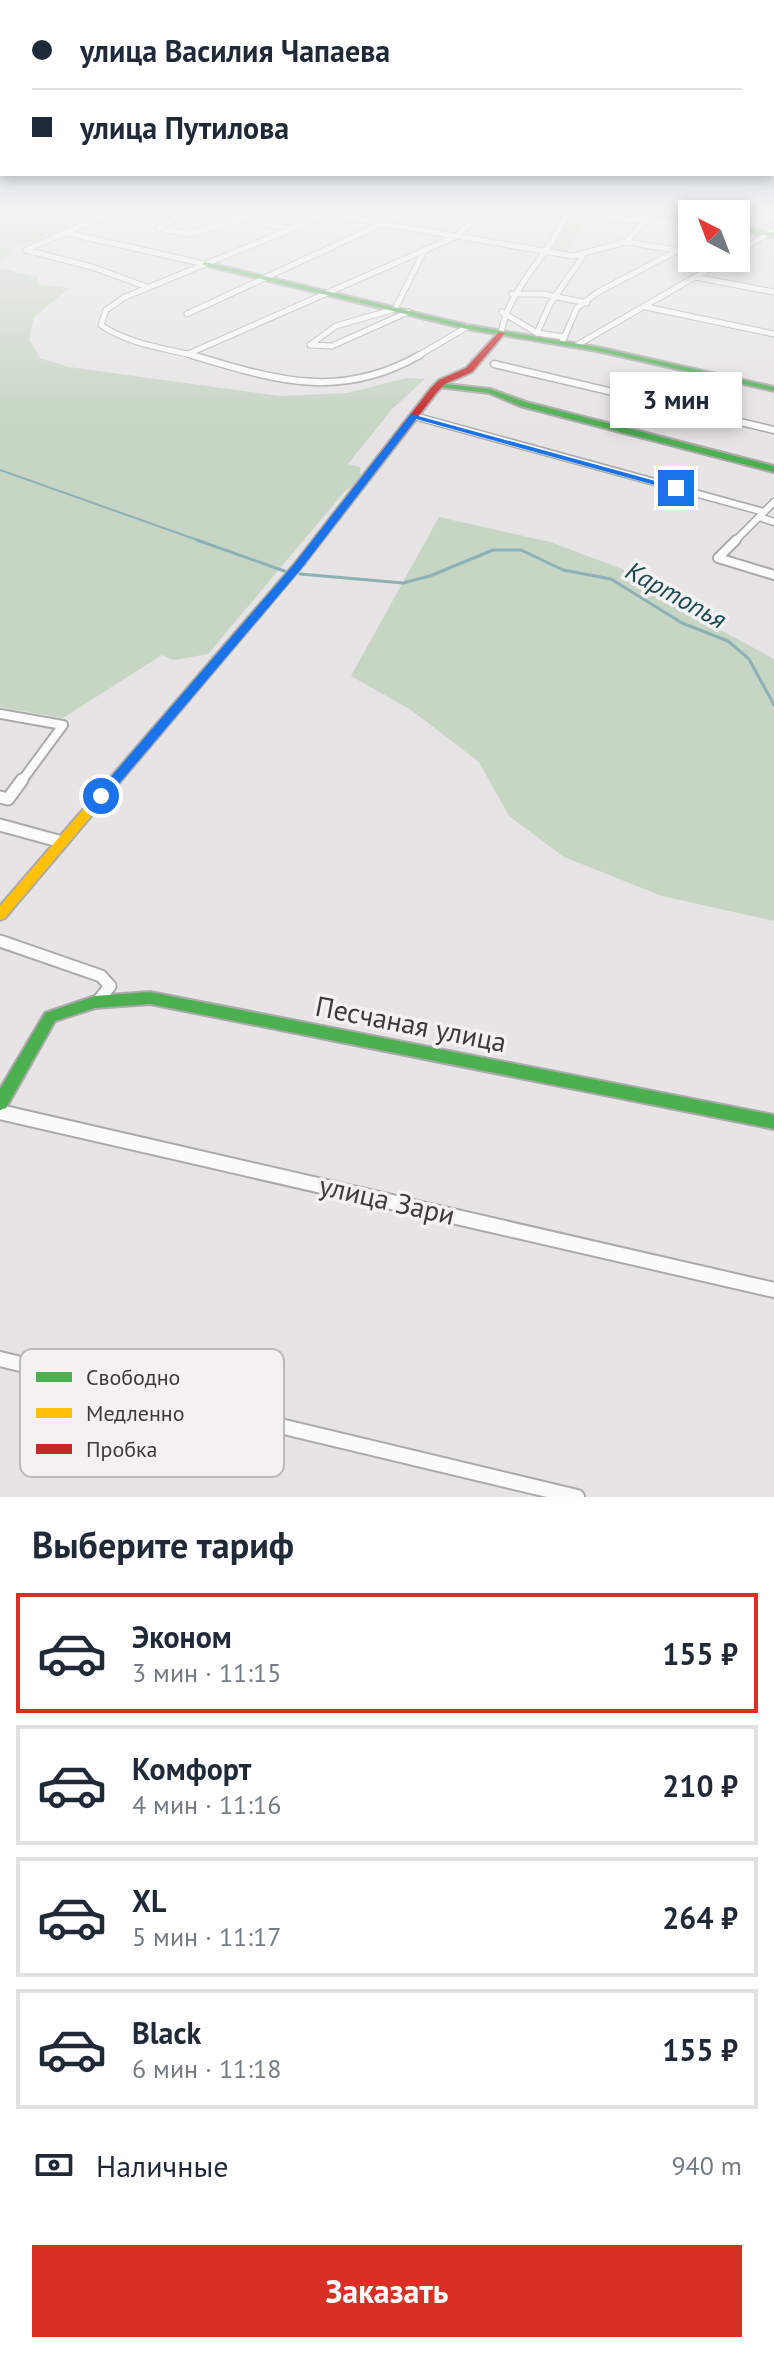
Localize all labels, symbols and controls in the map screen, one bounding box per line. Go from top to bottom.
text: улица Василия Чапаева [80,31,390,70]
text: улица Путилова [80,108,289,147]
north arrow [678,200,750,272]
map controls [678,200,750,272]
callout: 3 мин [610,372,742,428]
text: 3 мин [643,383,709,416]
route end [658,470,694,506]
water label: Картопья [620,553,732,636]
route start [83,778,119,814]
street label: Песчаная улица [313,987,510,1060]
street label: улица Зари [316,1166,459,1233]
legend [20,1349,284,1477]
text: Свободно [86,1363,180,1391]
text: Медленно [86,1399,184,1427]
text: Пробка [86,1435,157,1463]
text: Выберите тариф [32,1521,294,1568]
icon: car [36,1617,108,1689]
text: Эконом [132,1617,232,1656]
text: 155 ₽ [662,1634,738,1673]
text: 3 мин · 11:15 [132,1656,281,1689]
icon: car [36,1749,108,1821]
text: Комфорт [132,1749,251,1788]
text: 210 ₽ [662,1766,738,1805]
text: 4 мин · 11:16 [132,1788,281,1821]
icon: car [36,1881,108,1953]
text: XL [132,1881,166,1920]
text: 264 ₽ [662,1898,738,1937]
text: 5 мин · 11:17 [132,1920,281,1953]
icon: car [36,2013,108,2085]
text: Black [132,2013,201,2052]
text: 155 ₽ [662,2030,738,2069]
text: 6 мин · 11:18 [132,2052,281,2085]
icon: cash [32,2143,76,2187]
text: Наличные [96,2146,228,2185]
text: 940 m [671,2149,742,2182]
button: Заказать [32,2245,742,2337]

